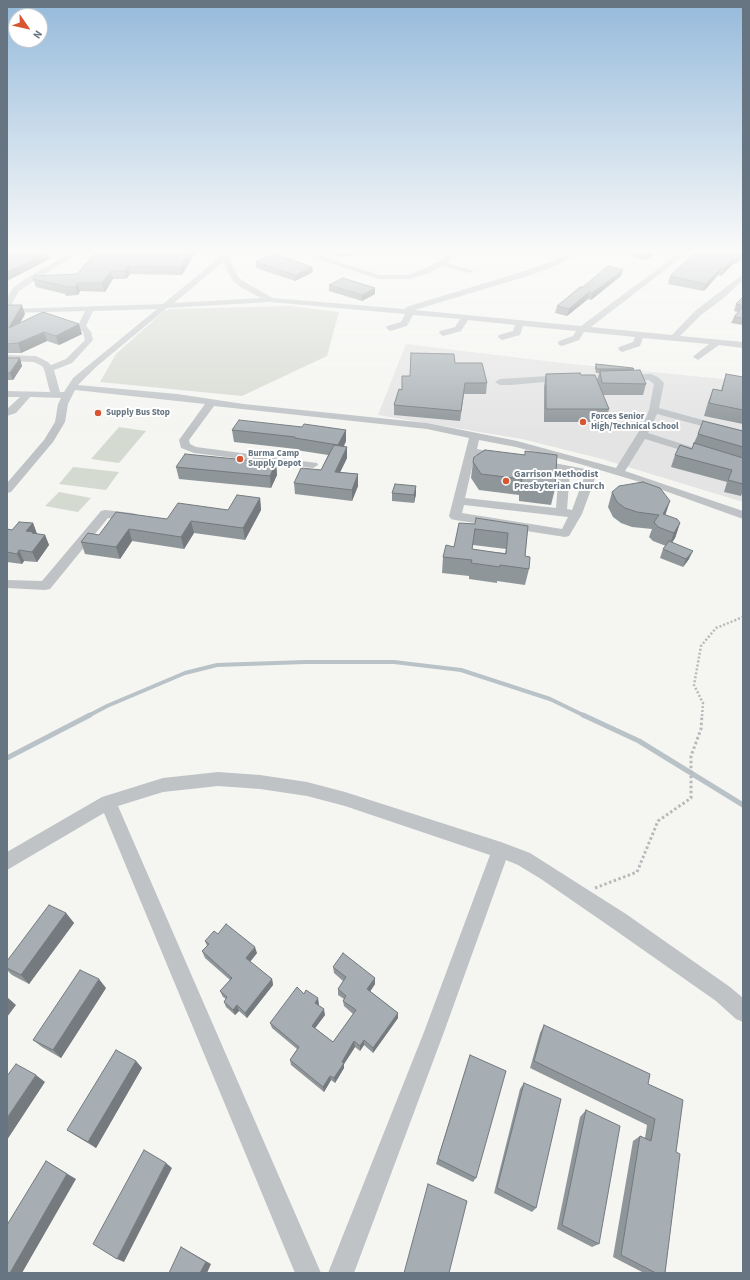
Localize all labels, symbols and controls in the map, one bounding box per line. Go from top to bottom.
north arrow [8,8,48,48]
text: N [29,27,46,42]
marker: Supply Bus Stop [93,408,103,418]
place label: Supply Bus Stop [106,408,170,418]
place label: Forces Senior High/Technical School [591,412,679,433]
marker: Forces Senior High/Technical School [578,417,588,427]
place label: Burma Camp Supply Depot [248,449,301,470]
marker: Burma Camp Supply Depot [235,454,245,464]
place label: Garrison Methodist Presbyterian Church [514,469,604,492]
marker: Garrison Methodist Presbyterian Church [501,476,511,486]

